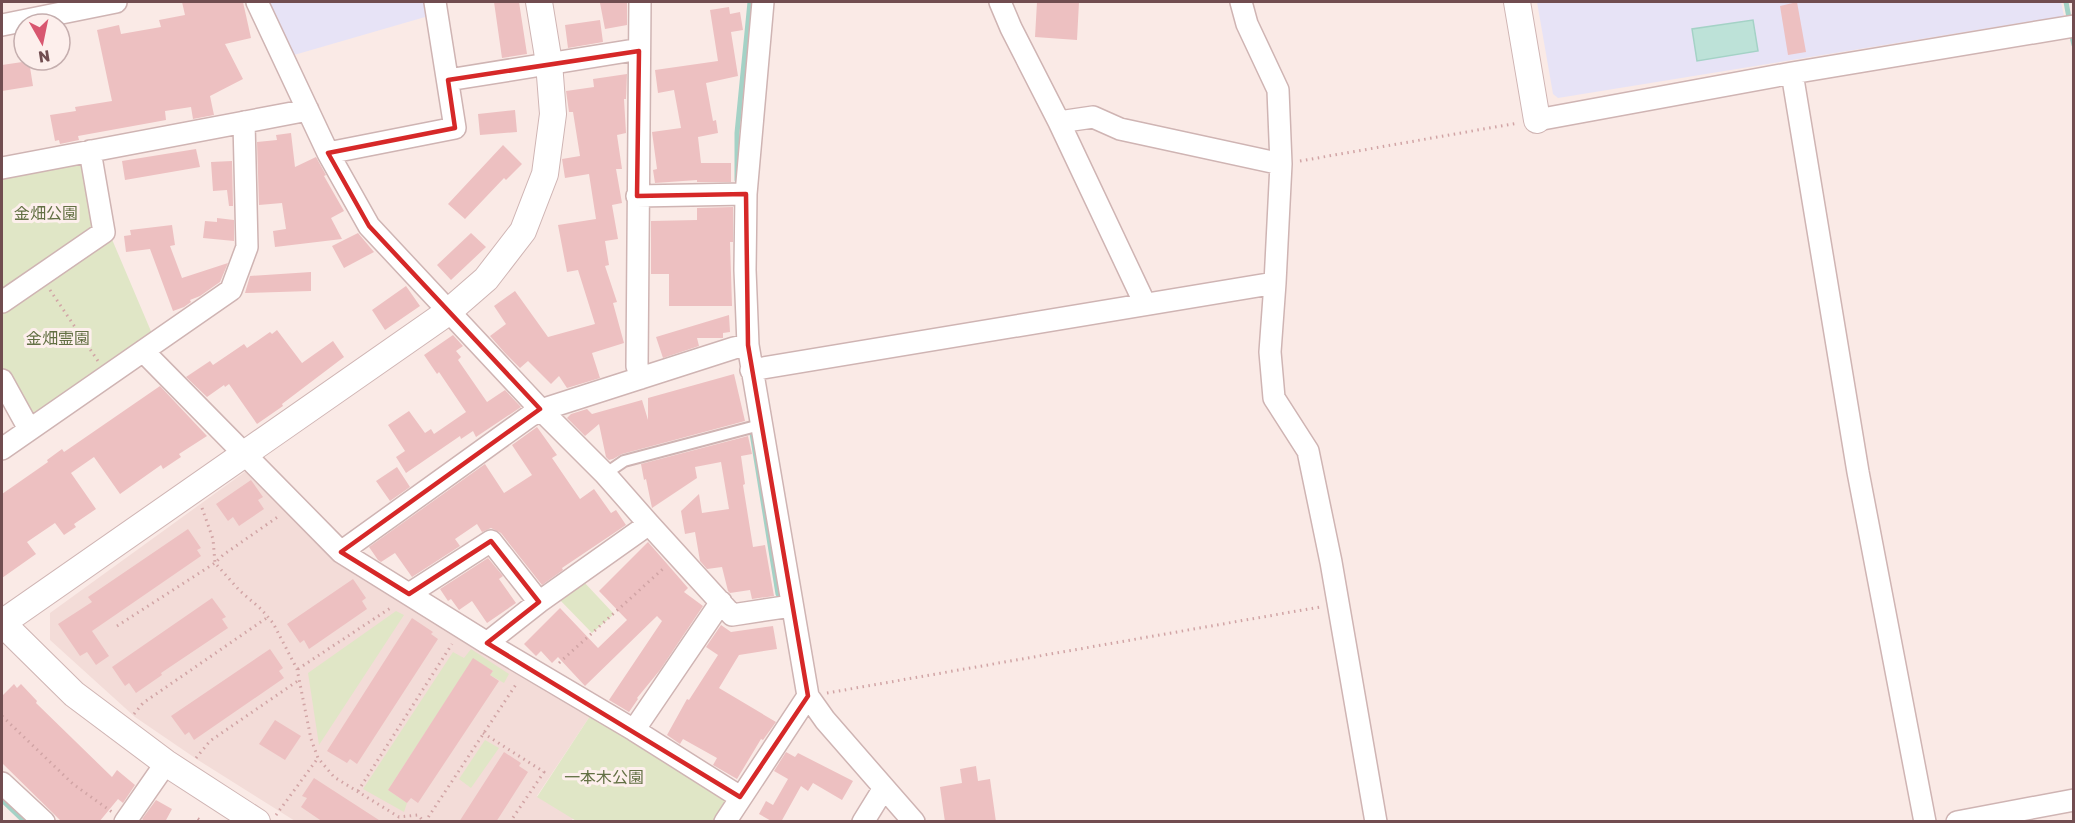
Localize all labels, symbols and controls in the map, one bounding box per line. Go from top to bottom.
north arrow [12,12,72,72]
text: N [37,46,51,67]
park label: 金畑公園 [14,204,78,223]
park label: 金畑霊園 [26,329,90,348]
park label: 一本木公園 [564,768,644,787]

